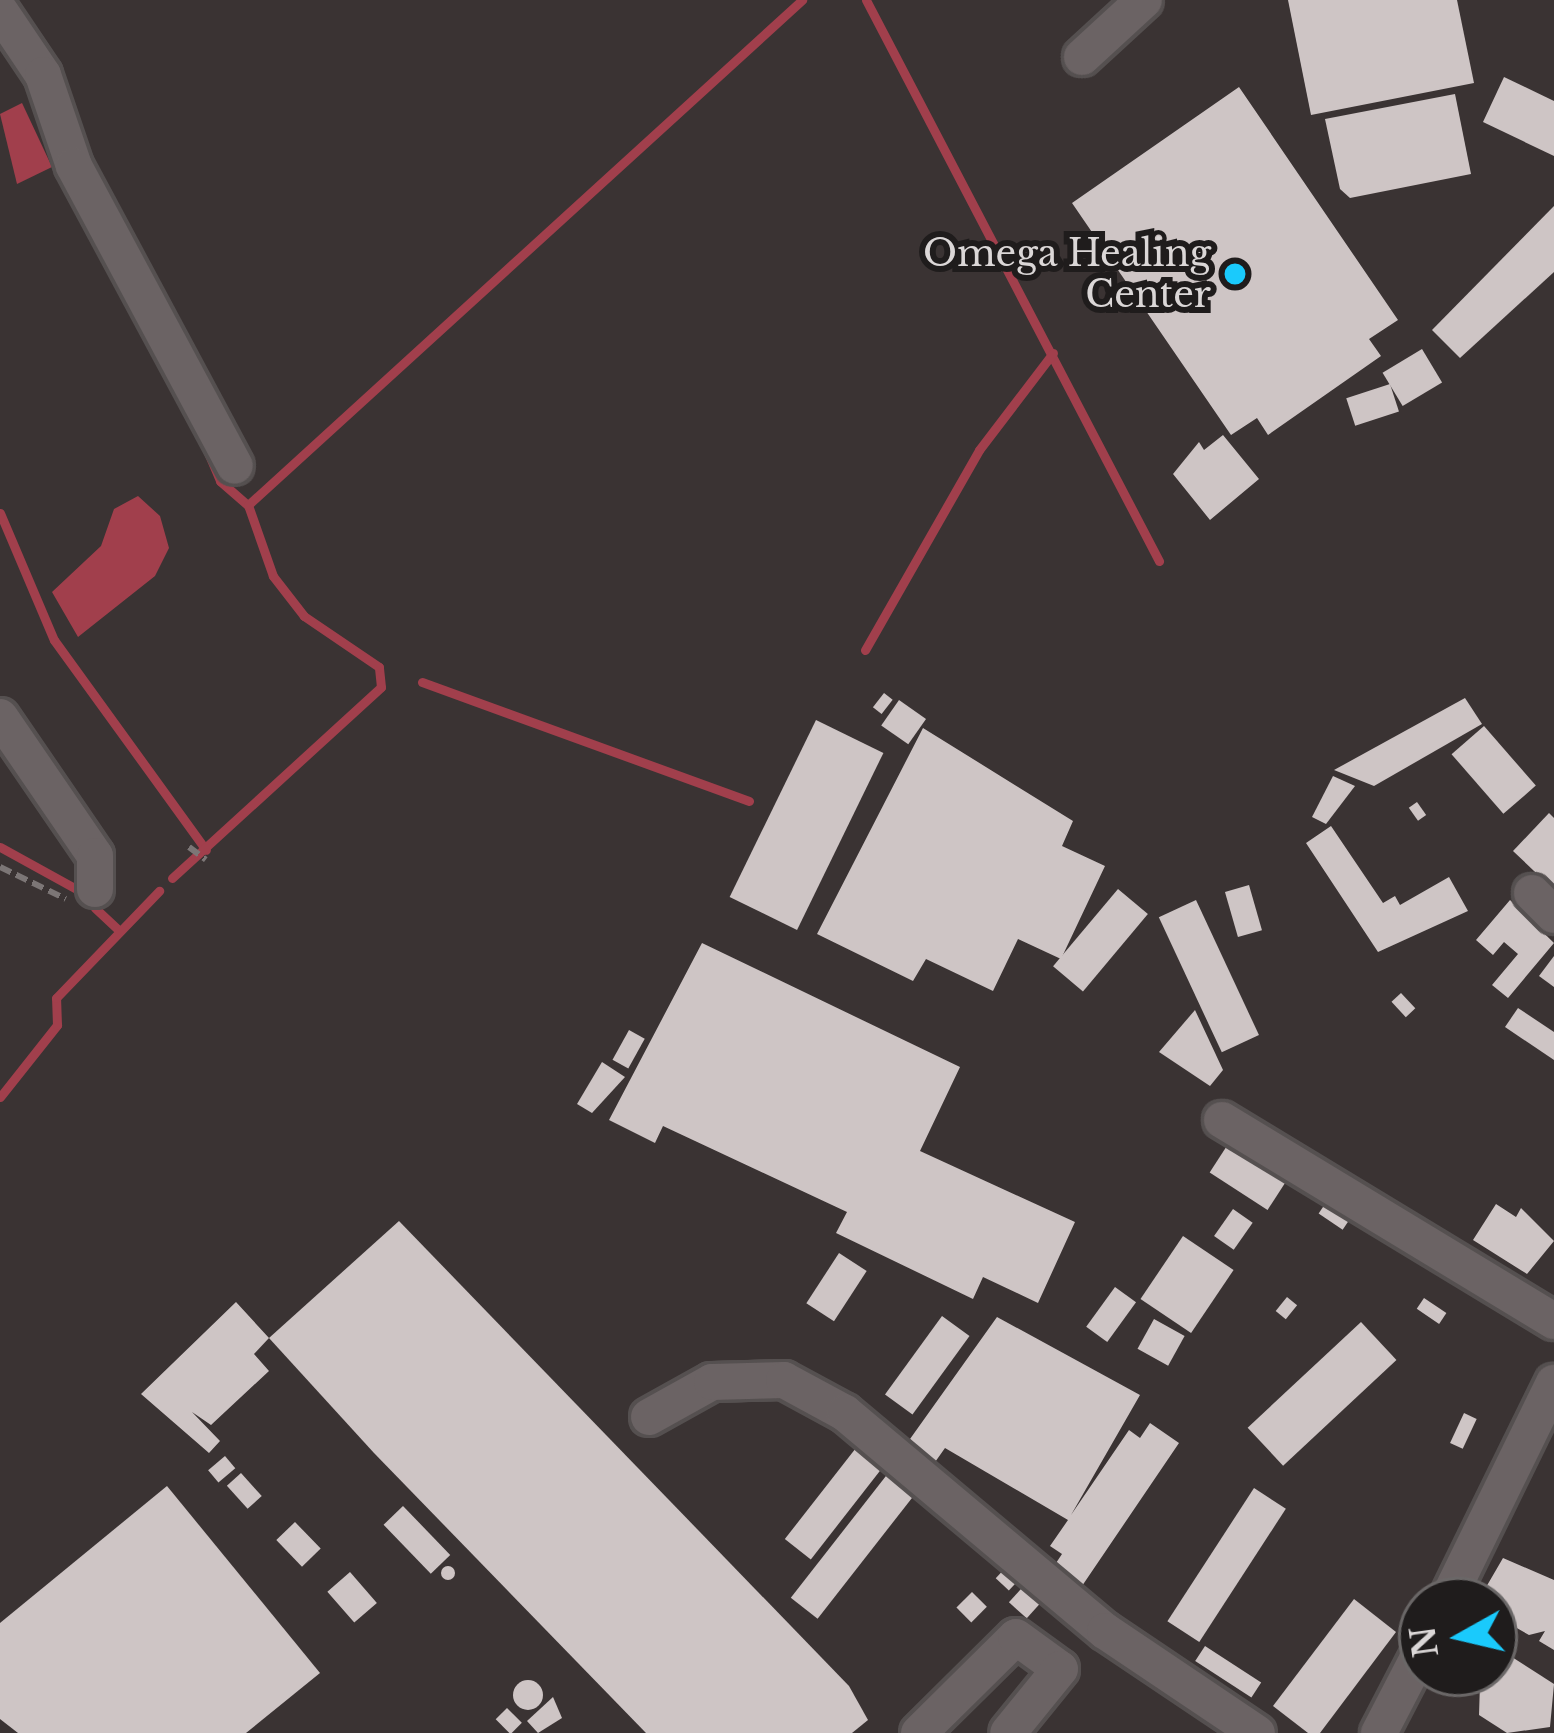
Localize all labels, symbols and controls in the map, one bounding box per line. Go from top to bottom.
place label: Omega Healing Center [923,231,1211,316]
marker: Omega Healing Center [1222,261,1248,287]
north arrow [1398,1577,1518,1697]
text: N [1402,1623,1447,1660]

